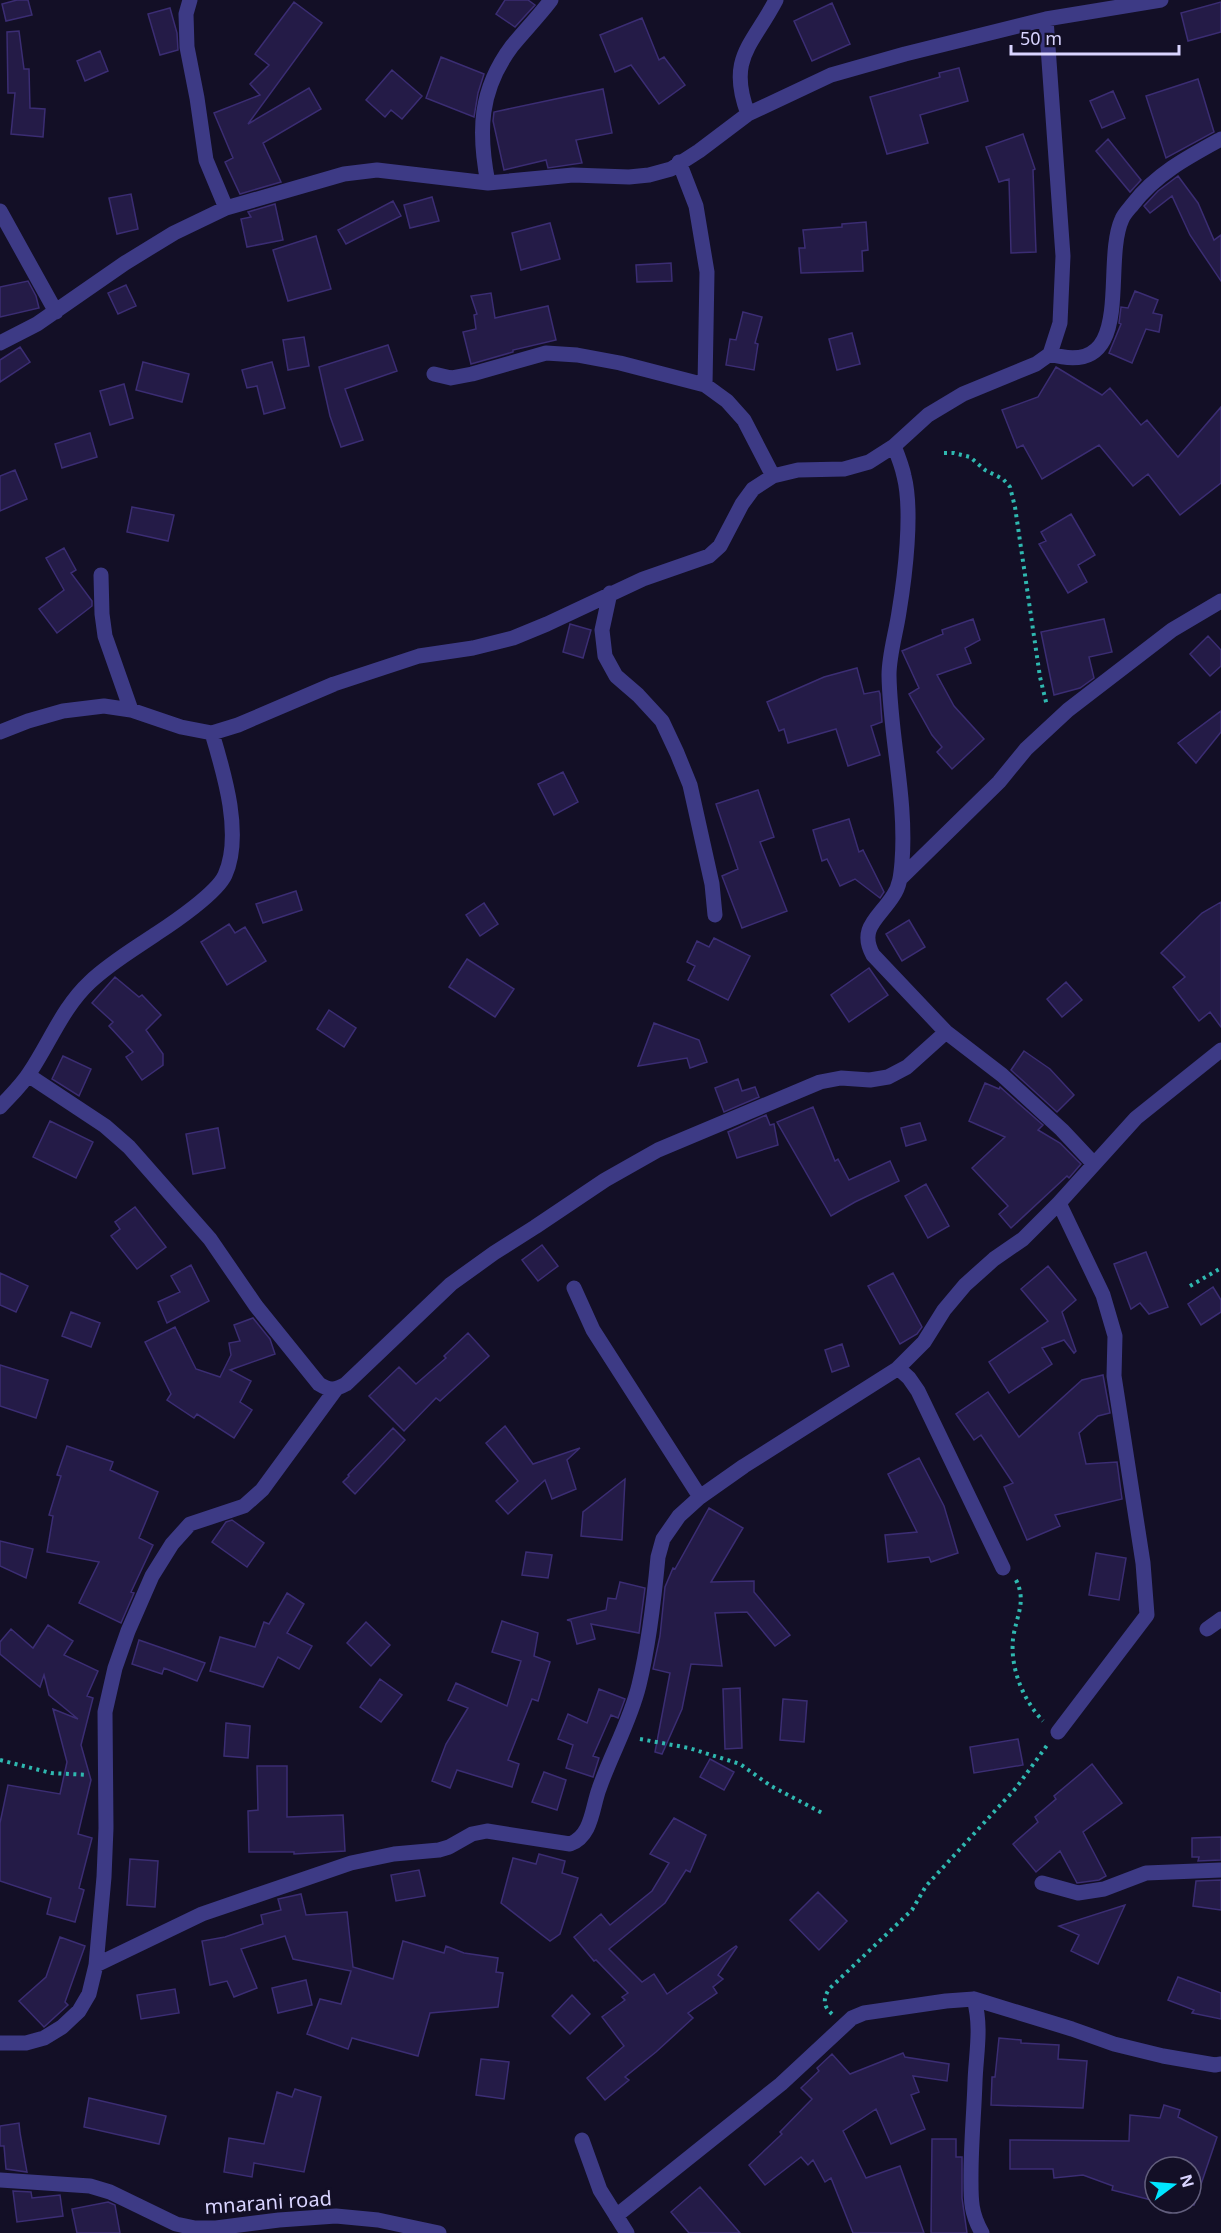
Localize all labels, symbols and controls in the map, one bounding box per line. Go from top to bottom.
scale bar [1011,18,1179,56]
text: 50 m [1020,26,1062,50]
north arrow [1143,2155,1203,2215]
text: N [1175,2172,1200,2190]
street label: mnarani road [203,2184,333,2220]

